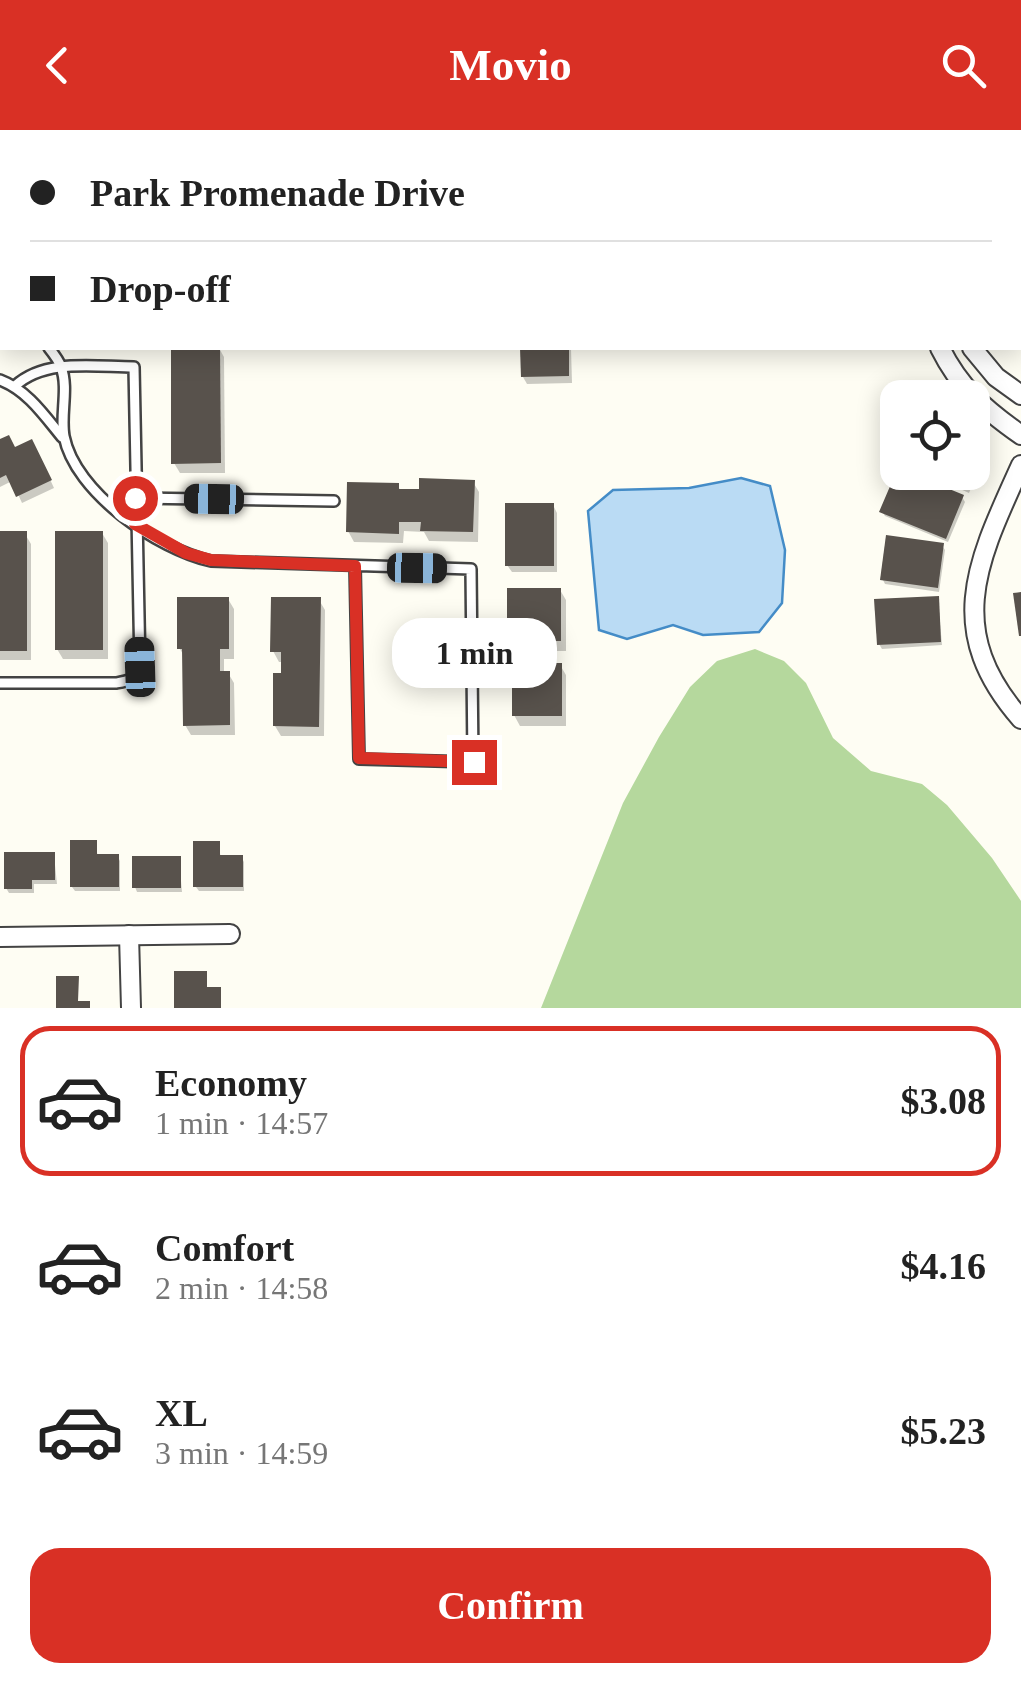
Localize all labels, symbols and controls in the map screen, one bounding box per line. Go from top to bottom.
icon: back [30,38,85,93]
icon: search [936,38,991,93]
text: Movio [449,40,572,90]
text: Park Promenade Drive [90,172,465,214]
text: Drop-off [90,268,231,310]
map controls [880,380,990,490]
button: locate [880,380,990,490]
route start [113,476,158,521]
car [184,483,244,515]
car [387,552,447,584]
callout: 1 min [392,617,556,687]
text: 1 min [436,635,513,671]
car [124,636,156,698]
route end [452,740,497,785]
icon: car [35,1056,125,1146]
text: Economy [155,1062,307,1104]
text: $3.08 [901,1080,986,1122]
text: 1 min · 14:57 [155,1105,328,1141]
icon: car [35,1221,125,1311]
text: Comfort [155,1227,294,1269]
text: $4.16 [901,1245,986,1287]
text: 2 min · 14:58 [155,1270,328,1306]
icon: car [35,1386,125,1476]
text: XL [155,1392,208,1434]
text: $5.23 [901,1410,986,1452]
text: 3 min · 14:59 [155,1435,328,1471]
button: Confirm [30,1548,991,1663]

